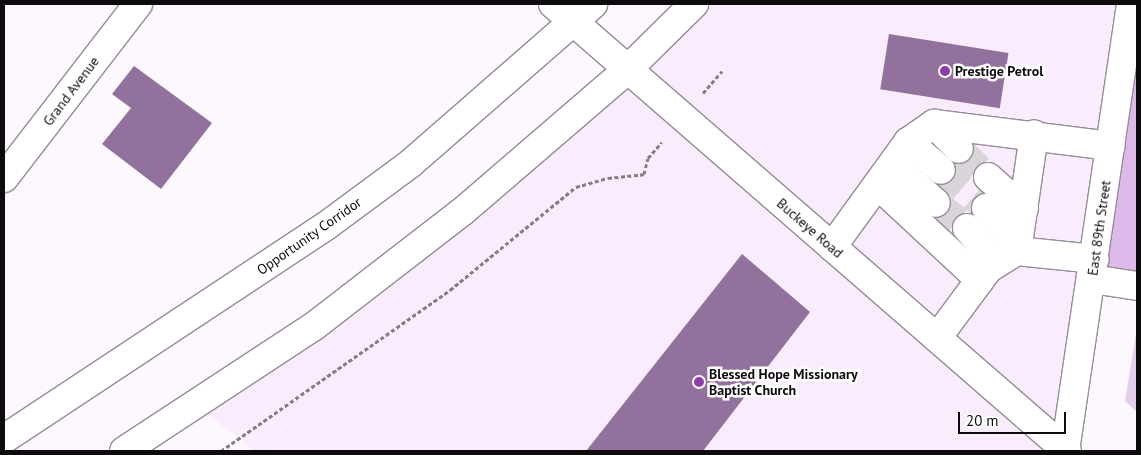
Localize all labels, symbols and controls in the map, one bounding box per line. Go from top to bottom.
street label: Grand Avenue [39,53,103,129]
place label: Prestige Petrol [955,63,1043,79]
marker: Prestige Petrol [939,65,951,77]
street label: East 89th Street [1084,179,1114,277]
street label: Opportunity Corridor [253,194,365,278]
street label: Buckeye Road [773,195,847,261]
place label: Blessed Hope Missionary Baptist Church [709,366,858,398]
marker: Blessed Hope Missionary Baptist Church [693,376,705,388]
scale bar [961,402,1068,434]
text: 20 m [966,411,999,430]

